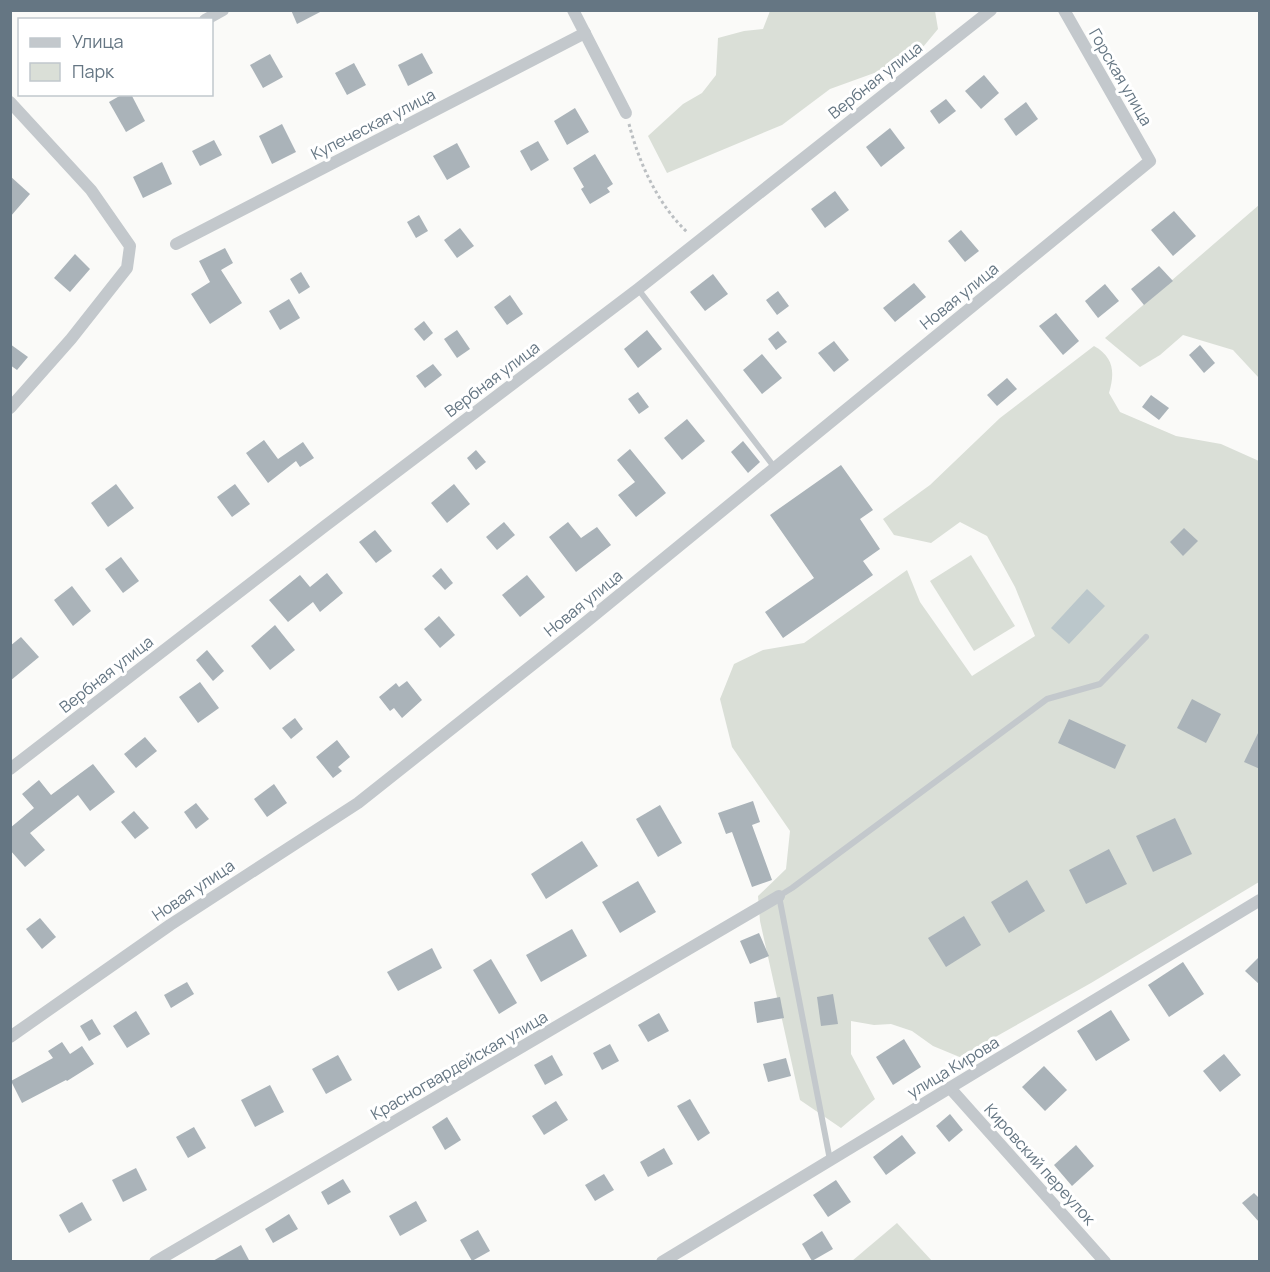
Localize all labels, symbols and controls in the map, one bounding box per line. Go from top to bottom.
legend [18,18,213,96]
street label: Горская улица [1084,24,1158,130]
text: Улица [72,29,124,53]
street label: Вербная улица [823,36,927,124]
text: Парк [72,59,115,83]
street label: Купеческая улица [307,83,439,165]
street label: Новая улица [915,258,1003,334]
street label: Вербная улица [440,336,544,422]
street label: Новая улица [539,565,627,641]
street label: Вербная улица [54,630,158,718]
street label: Новая улица [147,854,239,926]
street label: Красногвардейская улица [366,1005,552,1125]
street label: улица Кирова [903,1031,1003,1103]
street label: Кировский переулок [980,1099,1101,1230]

